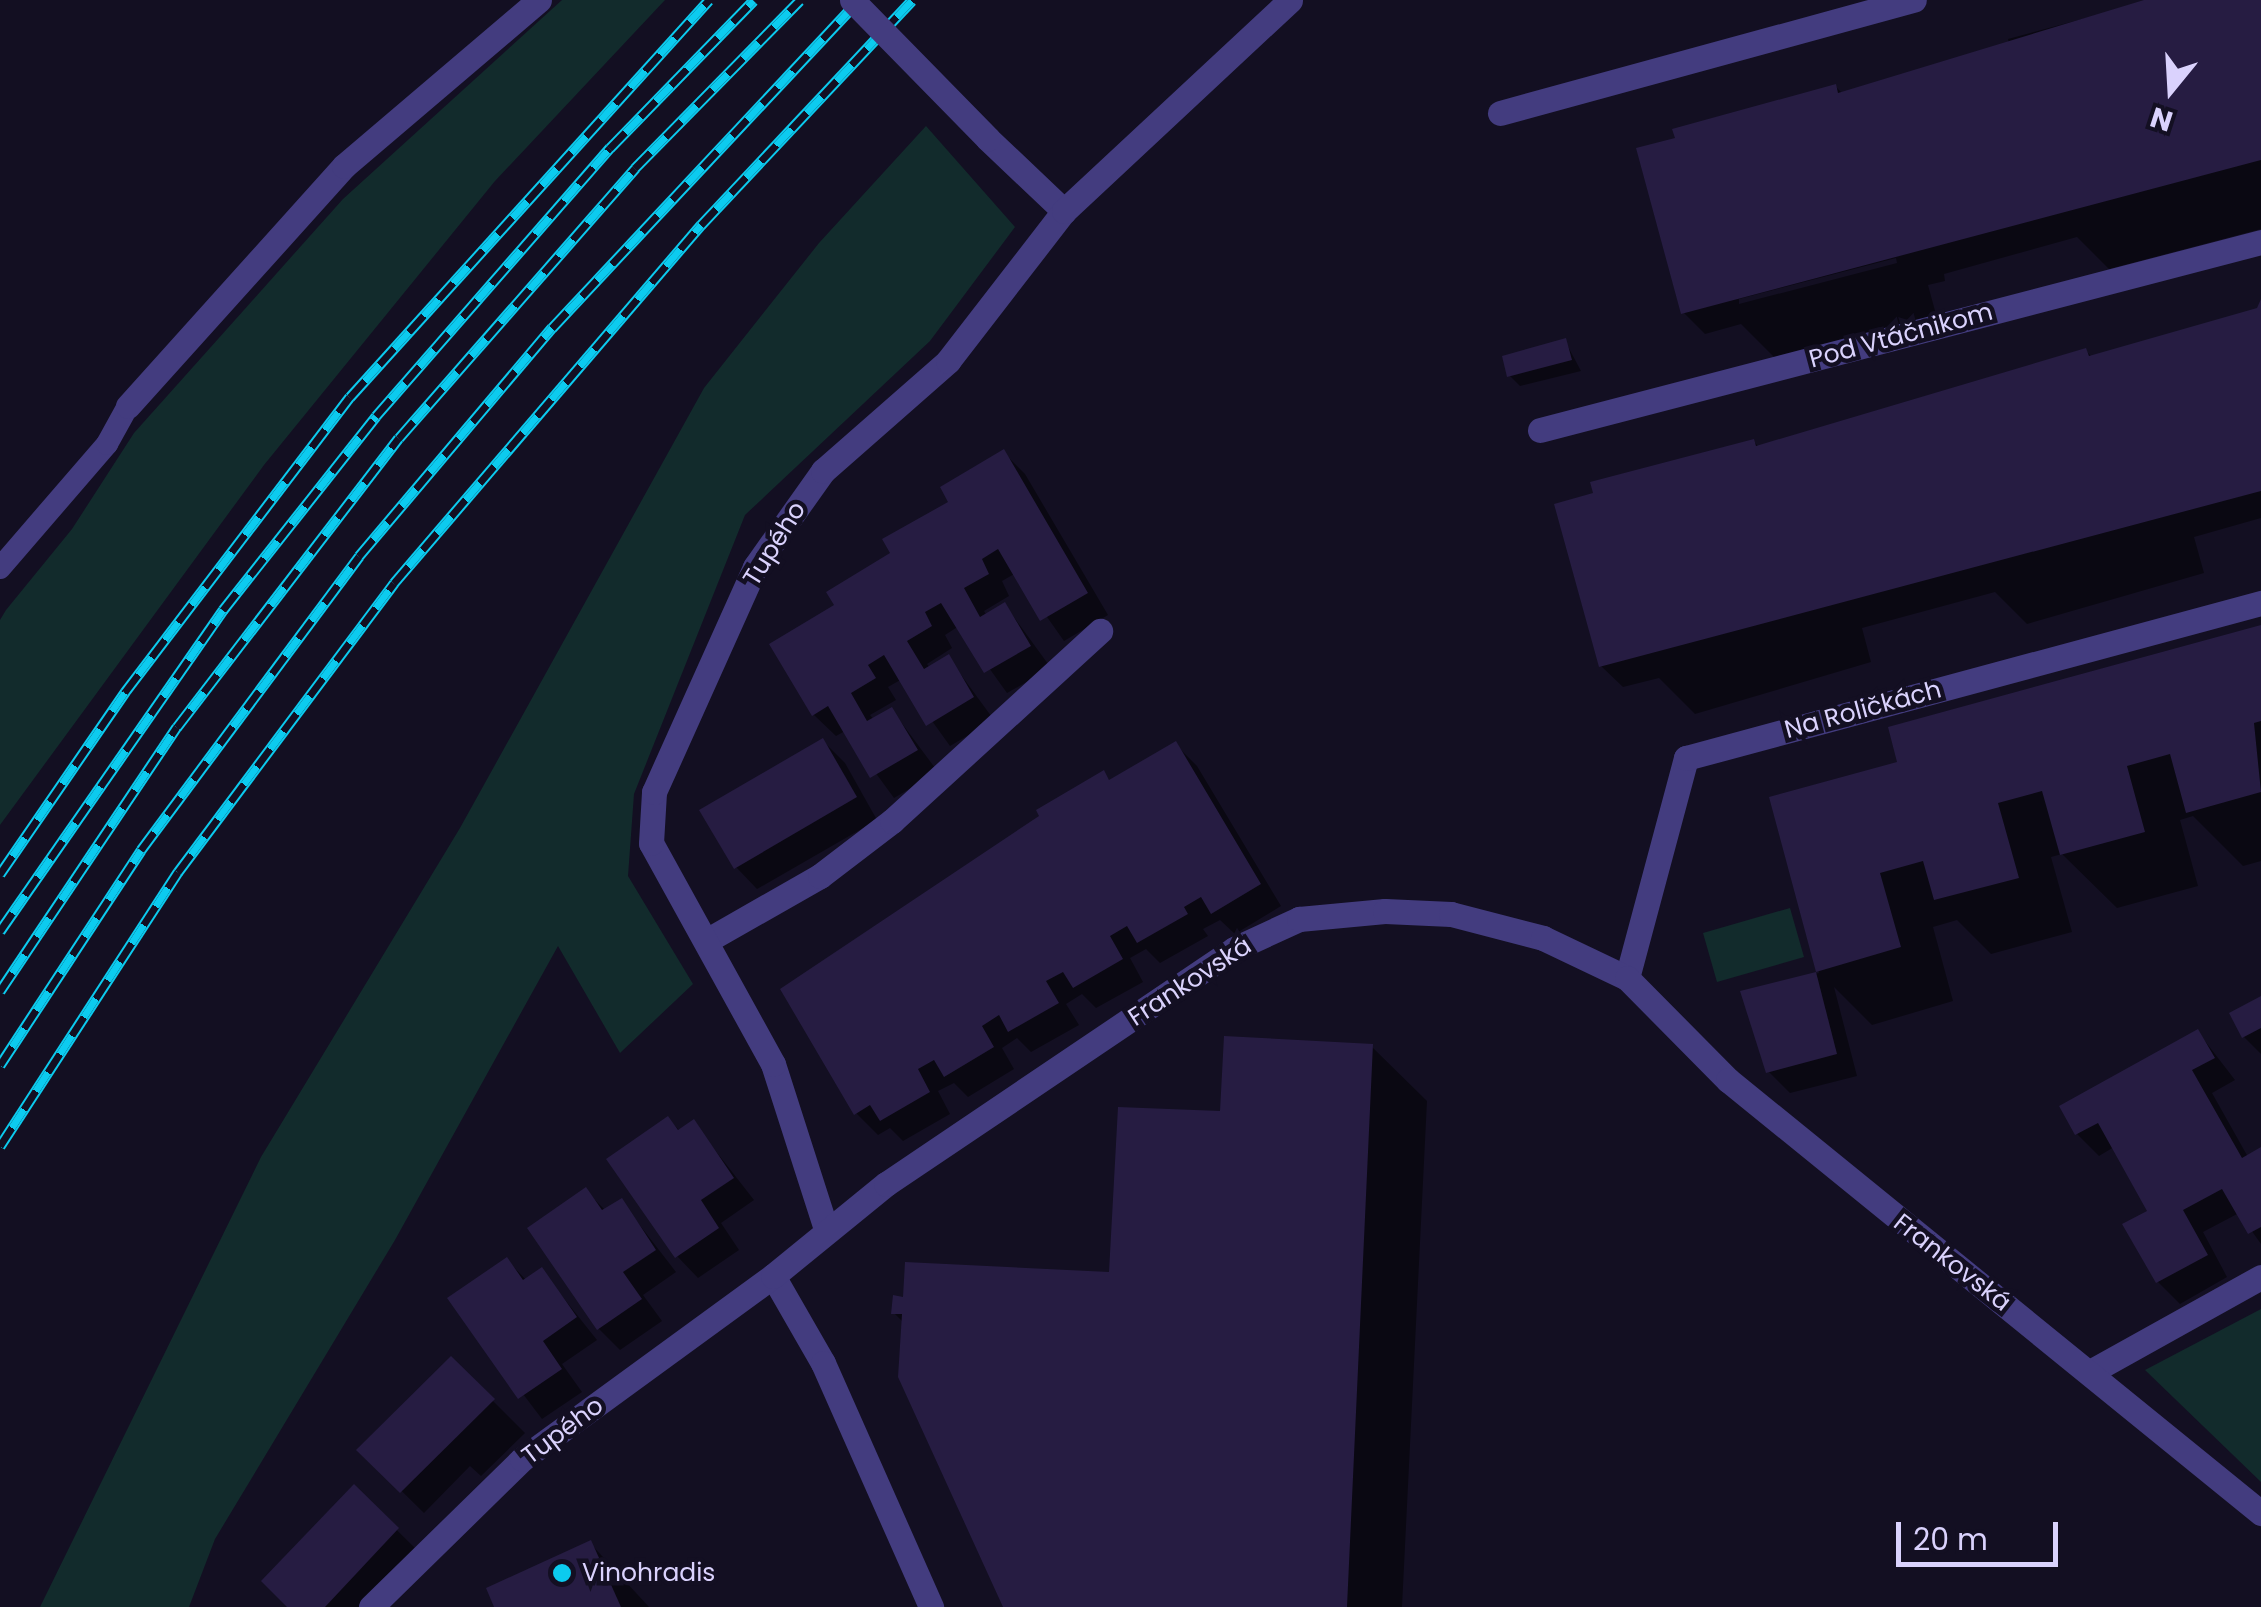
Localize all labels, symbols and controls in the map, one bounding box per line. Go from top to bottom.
north arrow [2121,40,2221,140]
text: N [2146,97,2178,141]
street label: Pod Vtáčnikom [1806,297,1996,375]
street label: Tupého [737,496,813,592]
street label: Na Roličkách [1781,675,1945,745]
street label: Frankovská [1123,931,1257,1033]
street label: Frankovská [1887,1208,2017,1318]
street label: Tupého [516,1391,610,1471]
scale bar [1901,1502,2064,1564]
text: 20 m [1913,1518,1988,1561]
place label: Vinohradis [582,1558,715,1588]
marker: Vinohradis [551,1562,573,1584]

